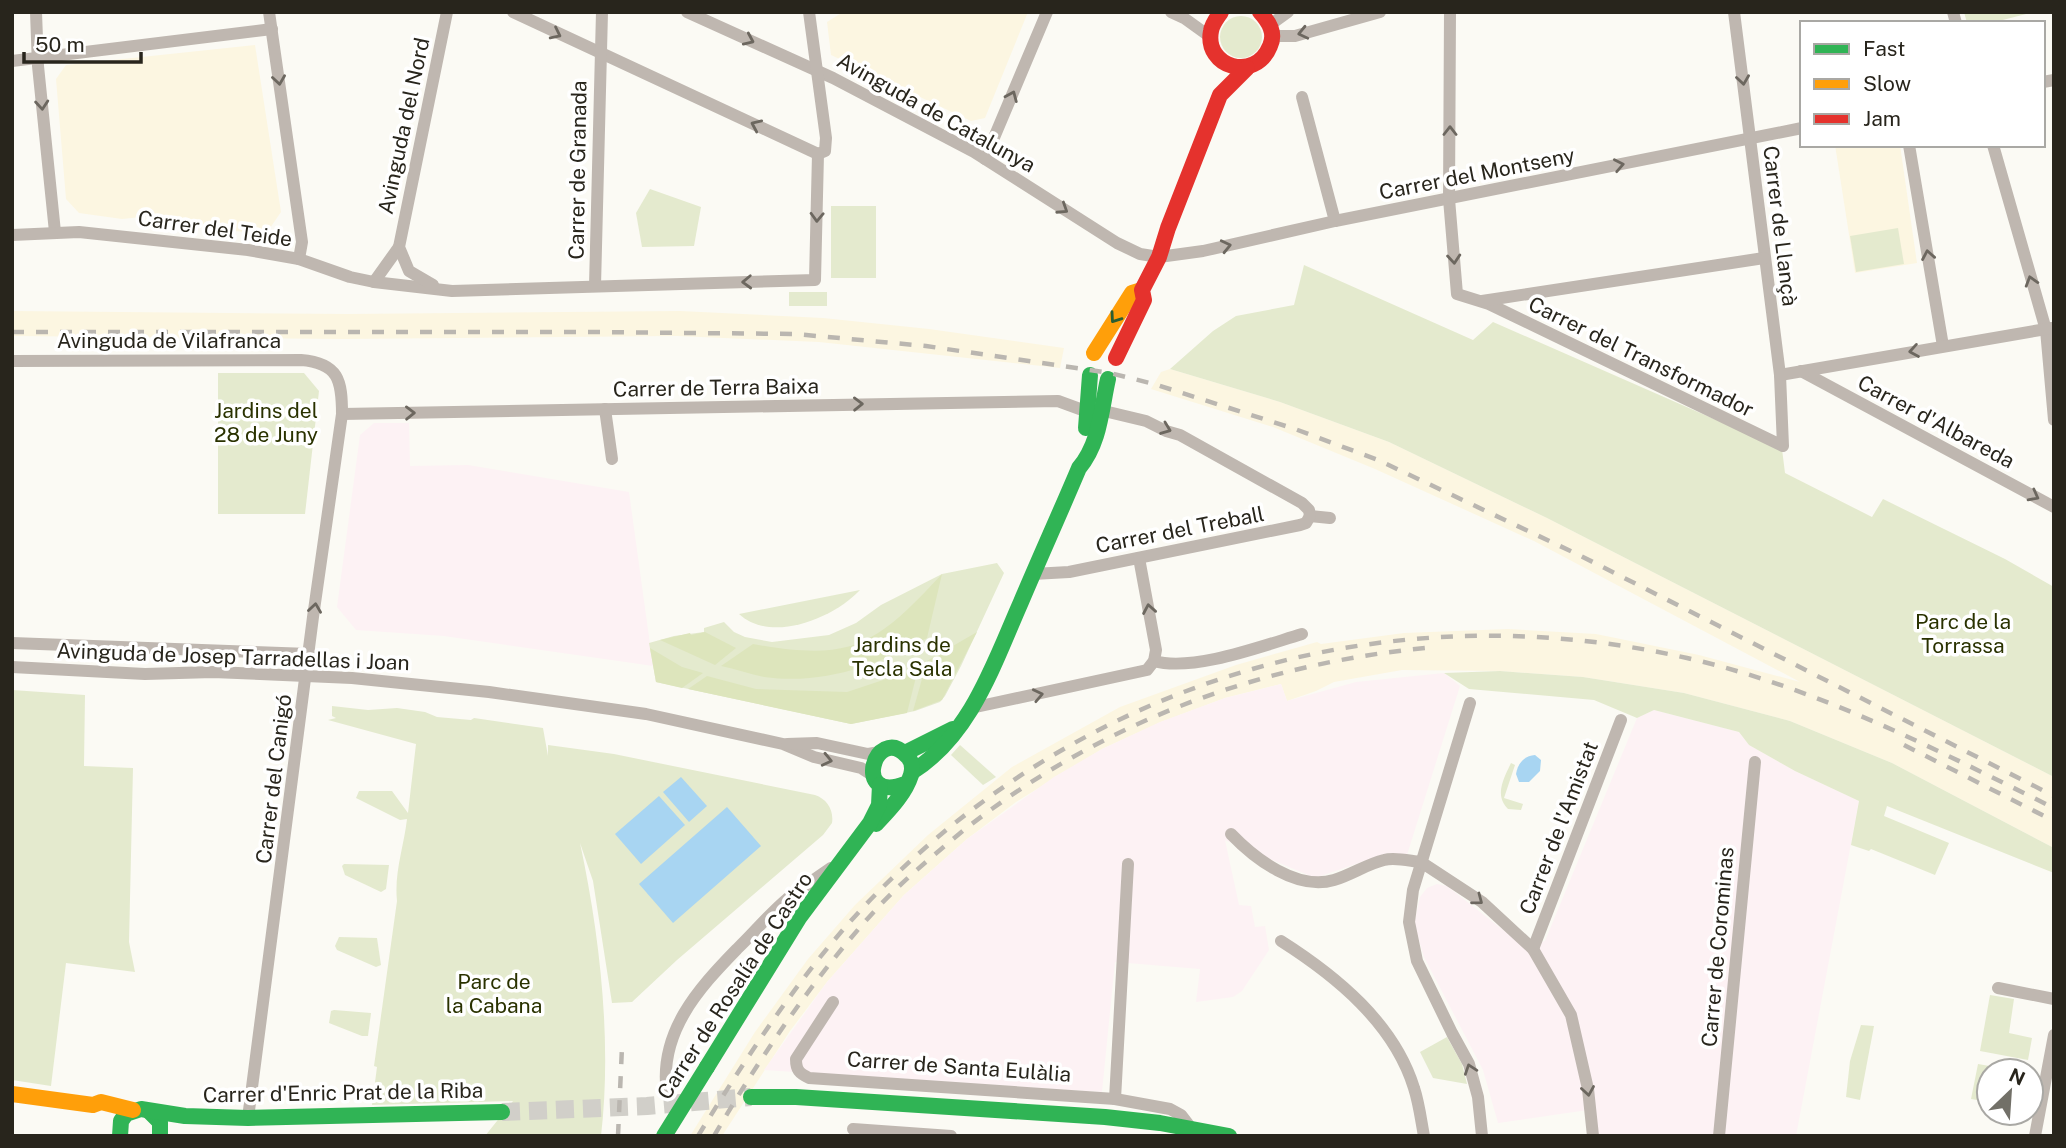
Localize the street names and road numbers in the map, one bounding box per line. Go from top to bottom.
street label: Avinguda del Nord [373,35,434,216]
street label: Avinguda de Catalunya [833,48,1040,178]
street label: Carrer de Granada [563,80,592,260]
street label: Carrer del Montseny [1377,142,1577,205]
street label: Carrer de Llançà [1758,144,1803,308]
street label: Carrer del Teide [136,205,294,252]
street label: Carrer del Transformador [1525,291,1758,422]
street label: Avinguda de Vilafranca [57,328,281,353]
street label: Carrer d'Albareda [1854,370,2019,473]
street label: Carrer de Terra Baixa [613,373,819,402]
street label: Carrer del Treball [1094,501,1266,558]
street label: Avinguda de Josep Tarradellas i Joan [56,638,410,675]
street label: Carrer del Canigó [251,693,296,865]
street label: Carrer de l'Amistat [1514,738,1603,918]
street label: Carrer de Corominas [1696,846,1739,1048]
street label: Carrer de Rosalía de Castro [652,867,817,1104]
street label: Carrer de Santa Eulàlia [846,1046,1072,1087]
street label: Carrer d'Enric Prat de la Riba [203,1078,483,1107]

